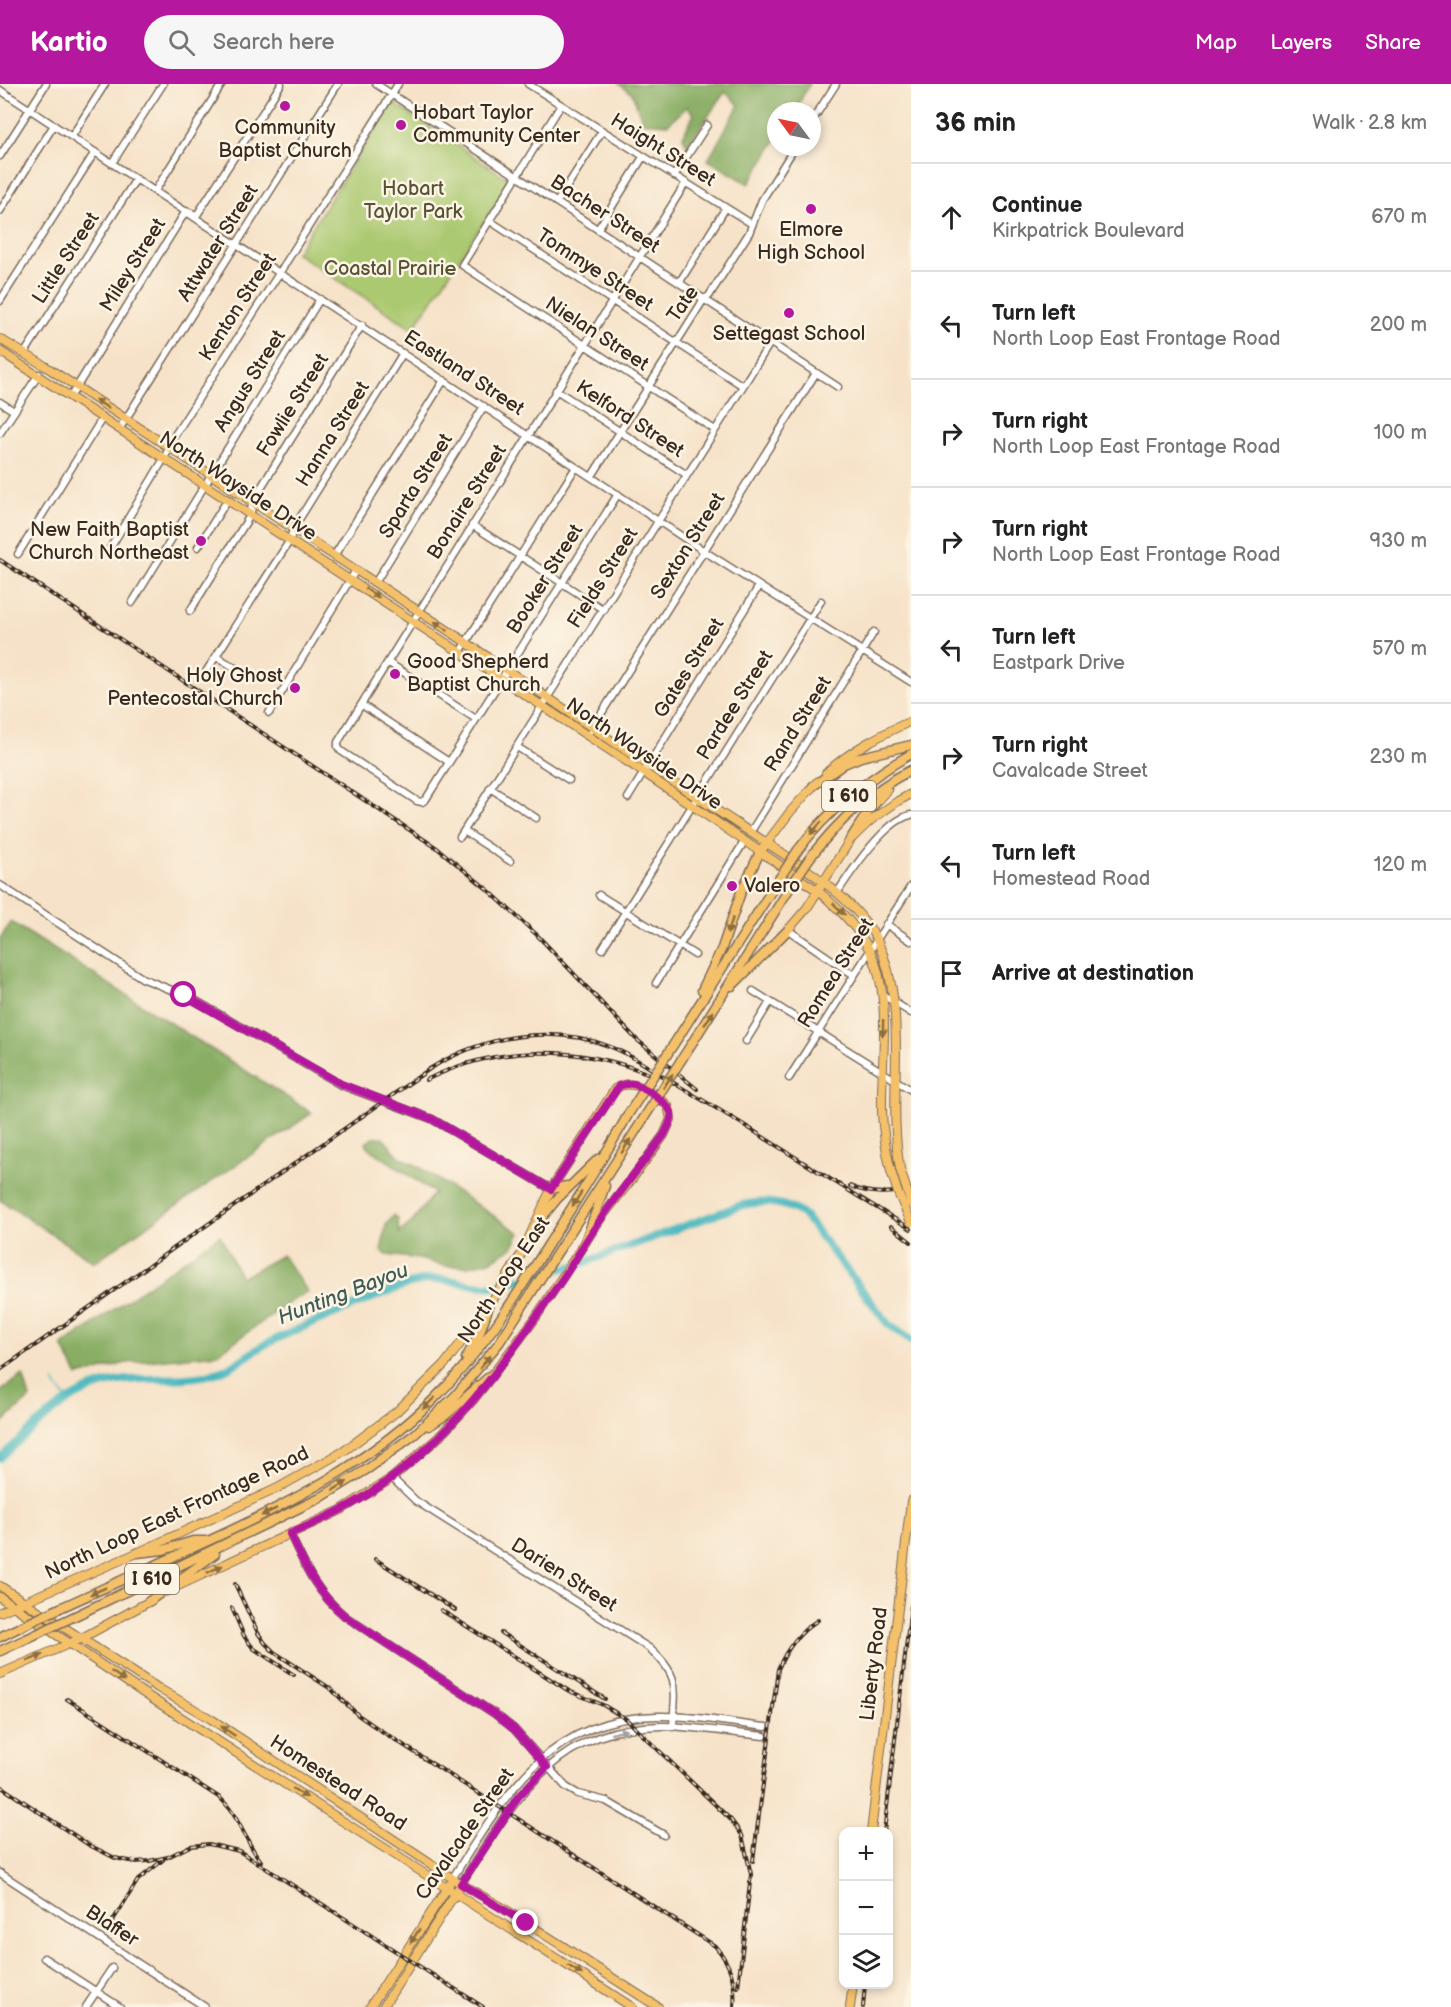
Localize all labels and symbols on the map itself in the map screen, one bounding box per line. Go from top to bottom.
marker: Community Baptist Church [278,99,292,113]
place label: Hobart Taylor Community Center [413,101,581,148]
north arrow [767,102,821,156]
street label: Haight Street [606,108,720,192]
place label: Community Baptist Church [218,116,352,163]
marker: Hobart Taylor Community Center [394,118,408,132]
street label: Bacher Street [546,170,664,258]
park label: Hobart Taylor Park [364,177,463,224]
street label: Attwater Street [172,180,264,306]
marker: Elmore High School [804,202,818,216]
street label: Little Street [27,208,105,308]
street label: Miley Street [95,214,171,316]
place label: Elmore High School [757,218,865,265]
street label: Tommye Street [532,223,658,317]
street label: Kenton Street [194,248,282,366]
park label: Coastal Prairie [324,257,456,281]
street label: Tate [662,281,704,327]
street label: Nielan Street [541,292,653,376]
marker: Settegast School [782,306,796,320]
place label: Settegast School [713,322,865,346]
street label: Angus Street [209,325,291,437]
street label: Eastland Street [399,325,529,421]
street label: Fowlie Street [252,349,334,461]
street label: Kelford Street [571,375,689,463]
street label: Hanna Street [291,377,375,491]
one-way arrow [94,398,110,409]
street label: North Wayside Drive [155,426,321,546]
street label: Sparta Street [374,429,458,543]
street label: Bonaire Street [422,440,512,564]
street label: Sexton Street [646,488,730,604]
place label: New Faith Baptist Church Northeast [29,518,189,565]
street label: Booker Street [502,520,588,638]
street label: Fields Street [563,523,643,633]
marker: New Faith Baptist Church Northeast [194,534,208,548]
one-way arrow [363,588,380,599]
street label: Gates Street [649,613,729,723]
one-way arrow [433,620,449,632]
street label: Pardee Street [692,646,778,764]
place label: Good Shepherd Baptist Church [407,650,549,697]
place label: Holy Ghost Pentecostal Church [107,664,283,711]
marker: Good Shepherd Baptist Church [388,667,402,681]
street label: Rand Street [759,672,837,776]
marker: Holy Ghost Pentecostal Church [288,681,302,695]
street label: North Wayside Drive [561,693,727,815]
road number: I 610 [822,781,876,811]
one-way arrow [810,820,823,835]
place label: Valero [744,874,800,898]
marker: Valero [725,879,739,893]
one-way arrow [831,902,846,916]
street label: Romea Street [793,914,879,1032]
one-way arrow [724,917,734,935]
route start [170,981,196,1007]
one-way arrow [703,1009,714,1026]
one-way arrow [878,1018,888,1037]
one-way arrow [662,1073,673,1089]
one-way arrow [620,1138,631,1154]
one-way arrow [572,1191,583,1207]
street label: North Loop East [453,1212,555,1348]
water label: Hunting Bayou [274,1258,412,1330]
one-way arrow [478,1354,491,1370]
one-way arrow [422,1396,437,1410]
street label: North Loop East Frontage Road [41,1441,313,1585]
one-way arrow [332,1481,348,1492]
one-way arrow [260,1507,277,1516]
street label: Darien Street [507,1533,621,1617]
road number: I 610 [125,1564,179,1594]
one-way arrow [207,1565,224,1574]
one-way arrow [88,1586,106,1596]
street label: Liberty Road [855,1606,893,1722]
one-way arrow [26,1653,44,1663]
one-way arrow [110,1670,126,1681]
one-way arrow [220,1726,236,1737]
one-way arrow [610,1727,628,1737]
street label: Homestead Road [265,1730,411,1836]
street label: Cavalcade Street [410,1763,520,1905]
one-way arrow [292,1788,308,1799]
street label: Blaffer [81,1900,144,1952]
route end [512,1909,538,1935]
one-way arrow [409,1928,421,1944]
one-way arrow [567,1964,583,1975]

